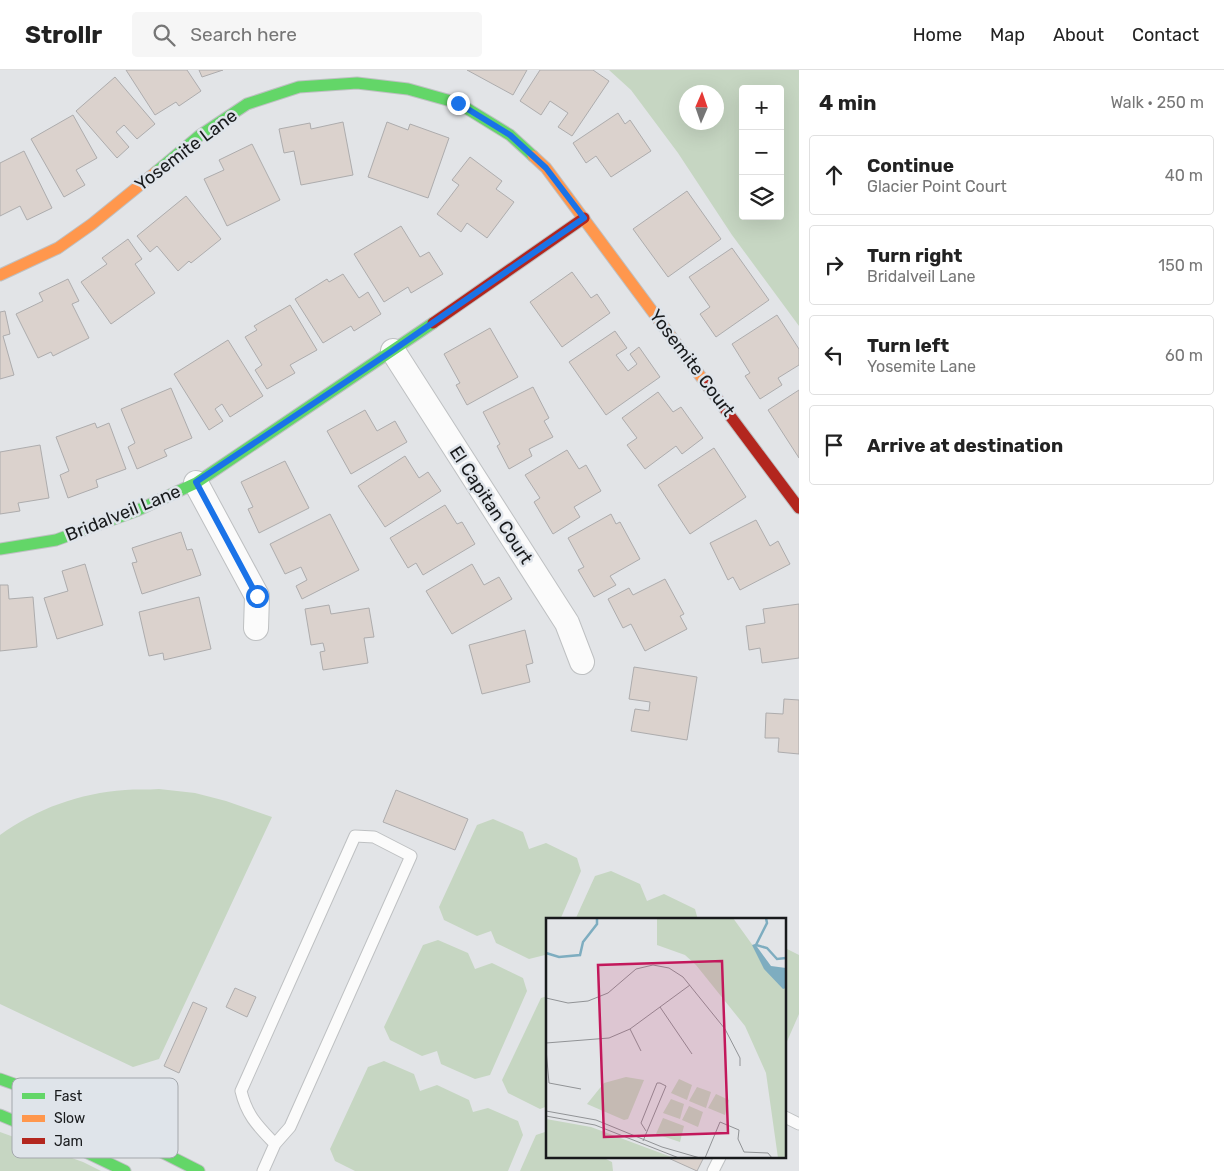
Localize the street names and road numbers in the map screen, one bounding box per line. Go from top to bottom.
street label: Yosemite Lane [130,104,242,196]
street label: Yosemite Court [645,305,739,421]
street label: El Capitan Court [445,442,537,568]
street label: Bridalveil Lane [62,480,184,546]

